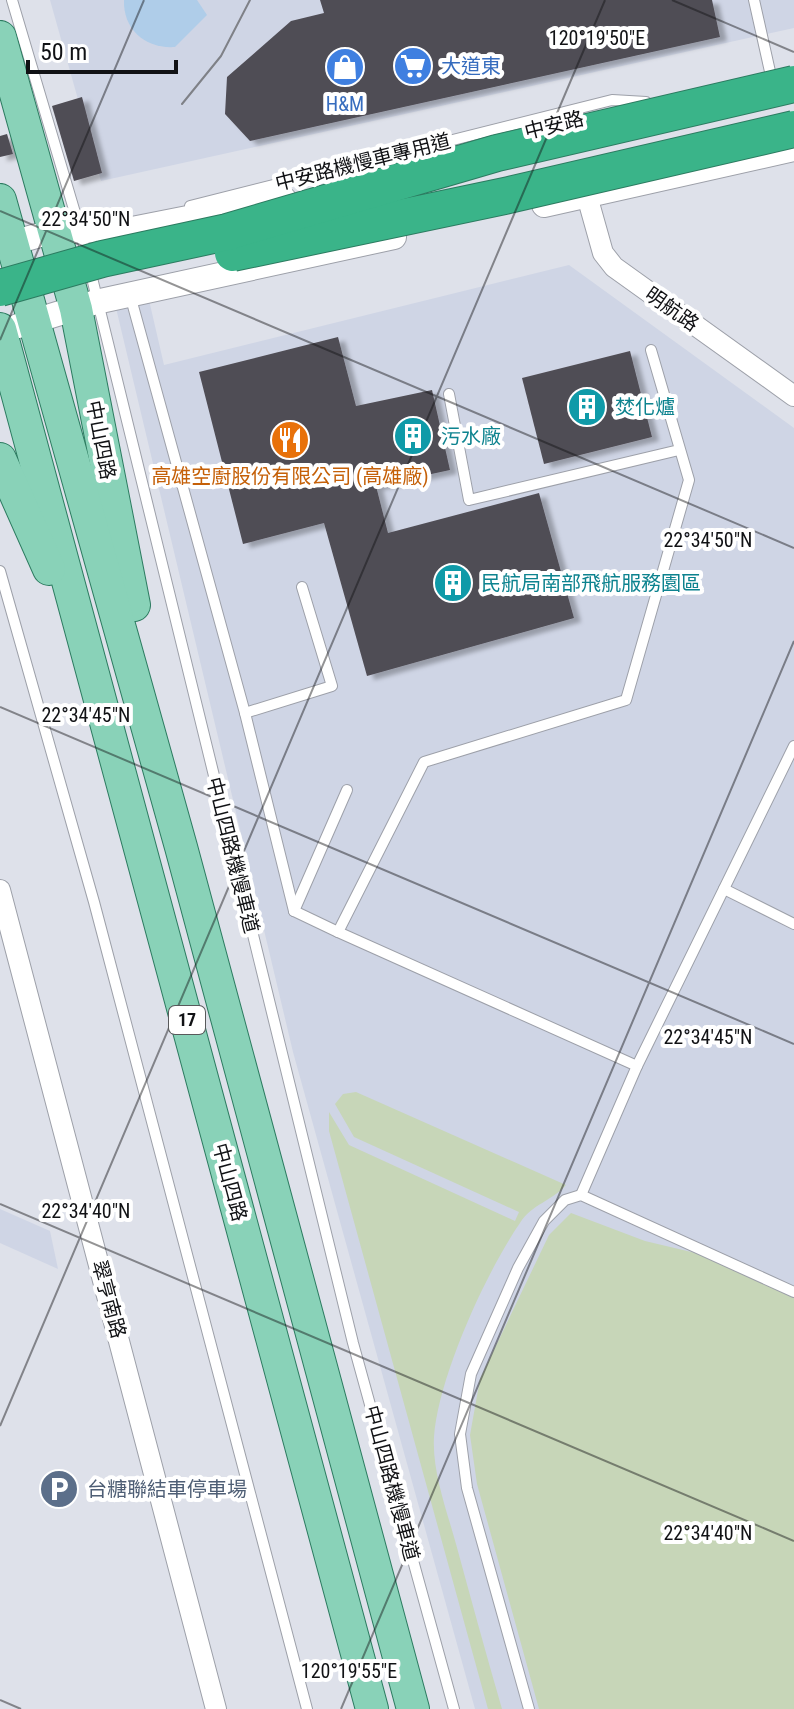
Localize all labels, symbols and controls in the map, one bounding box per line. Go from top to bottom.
scale bar [28,24,176,74]
text: 120°19'50"E [549,26,645,50]
text: 50 m [40,38,87,66]
supermarket icon: 大道東 [392,45,434,87]
shop icon: H&M [324,46,366,88]
place label: 大道東 [441,54,501,78]
place label: H&M [326,92,364,116]
street label: 中安路 [522,106,586,144]
street label: 中安路機慢車專用道 [273,129,453,195]
text: 22°34'50"N [41,207,131,231]
street label: 明航路 [641,282,703,336]
building icon: 焚化爐 [566,386,608,428]
place label: 焚化爐 [615,395,675,419]
street label: 中山四路 [82,398,120,482]
building icon: 污水廠 [392,415,434,457]
restaurant icon: 高雄空廚股份有限公司 (高雄廠) [269,419,311,461]
place label: 污水廠 [441,424,501,448]
place label: 高雄空廚股份有限公司 (高雄廠) [151,464,429,488]
text: 22°34'50"N [663,528,753,552]
building icon: 民航局南部飛航服務園區 [432,562,474,604]
place label: 民航局南部飛航服務園區 [481,571,701,595]
text: 22°34'45"N [41,703,131,727]
street label: 中山四路機慢車道 [202,774,264,936]
road number: 17 [169,1006,205,1034]
text: 22°34'45"N [663,1025,753,1049]
street label: 中山四路 [208,1140,252,1224]
text: 22°34'40"N [41,1199,131,1223]
street label: 翠亨南路 [87,1257,131,1341]
street label: 中山四路機慢車道 [360,1403,424,1563]
parking icon: 台糖聯結車停車場 [38,1468,80,1510]
place label: 台糖聯結車停車場 [87,1477,247,1501]
text: 22°34'40"N [663,1521,753,1545]
text: 120°19'55"E [301,1659,397,1683]

